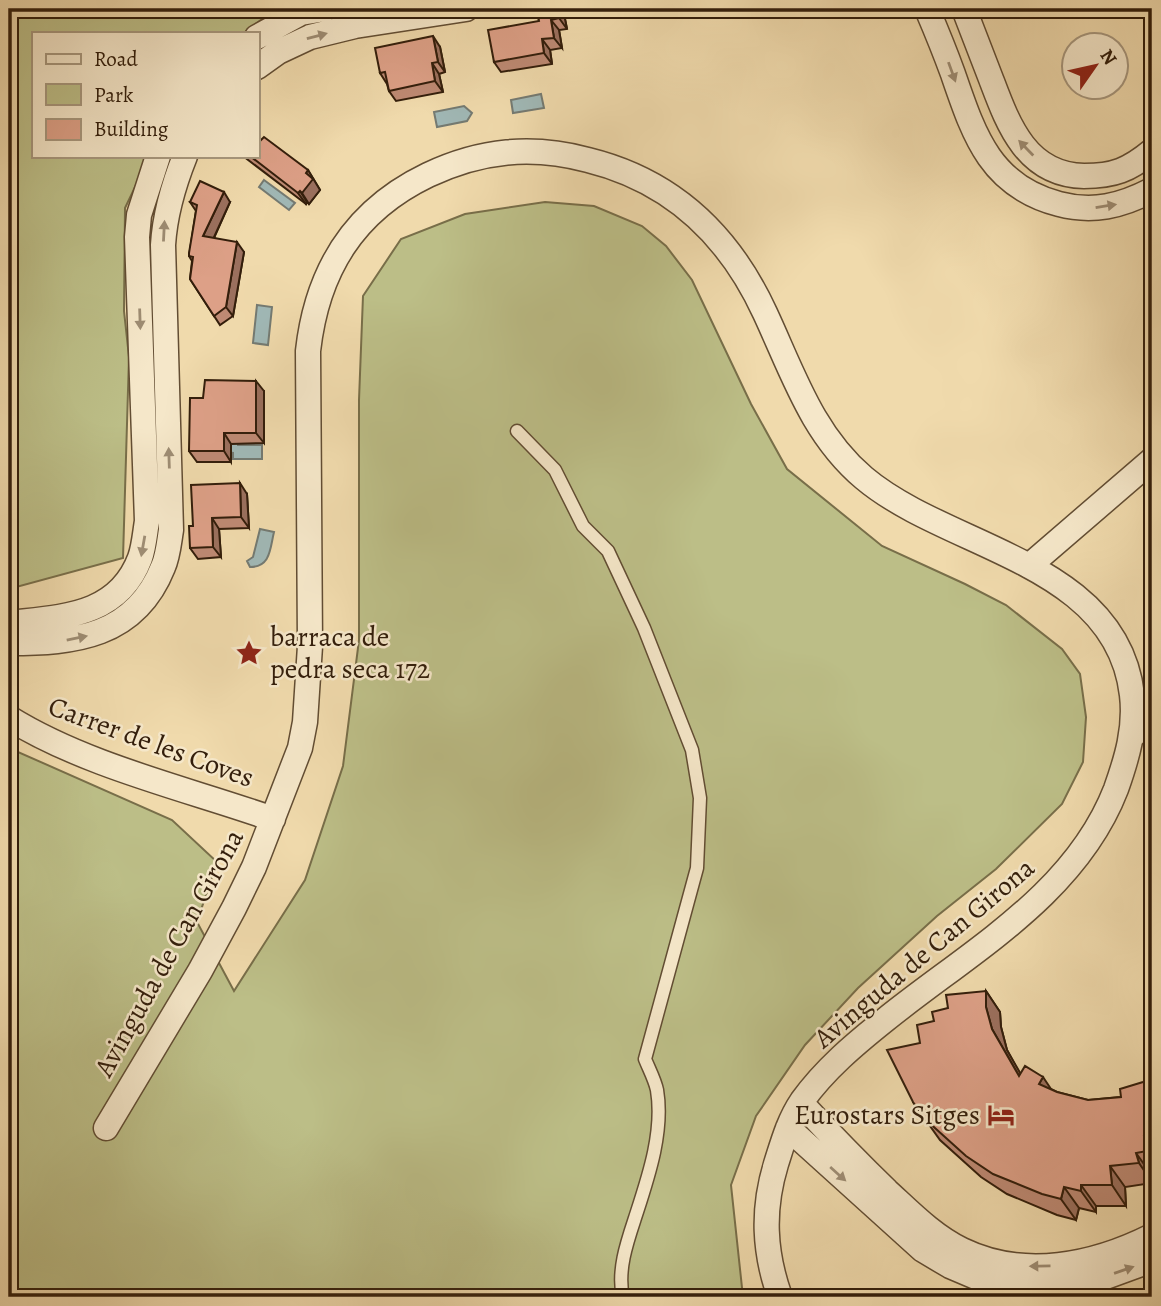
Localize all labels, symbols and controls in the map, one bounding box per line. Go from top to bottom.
one-way arrow [307,30,328,40]
legend [32,32,259,158]
north arrow [1060,32,1130,102]
text: N [1094,44,1123,70]
text: Road [94,45,138,73]
one-way arrow [946,62,957,83]
text: Park [94,81,134,109]
text: Building [94,115,169,143]
one-way arrow [1019,140,1035,157]
one-way arrow [1095,200,1117,211]
one-way arrow [159,220,170,242]
one-way arrow [134,308,145,330]
one-way arrow [163,447,175,469]
one-way arrow [137,535,148,557]
place label: barraca de pedra seca 172 [270,618,430,688]
one-way arrow [66,633,88,644]
place icon: barraca de pedra seca 172 [234,638,264,668]
street label: Carrer de les Coves [43,687,259,797]
street label: Avinguda de Can Girona [85,822,253,1085]
street label: Avinguda de Can Girona [805,849,1043,1057]
place label: Eurostars Sitges [794,1096,980,1134]
hotel icon: Eurostars Sitges [986,1100,1016,1130]
one-way arrow [829,1165,846,1181]
one-way arrow [1029,1260,1051,1272]
one-way arrow [1114,1264,1135,1275]

